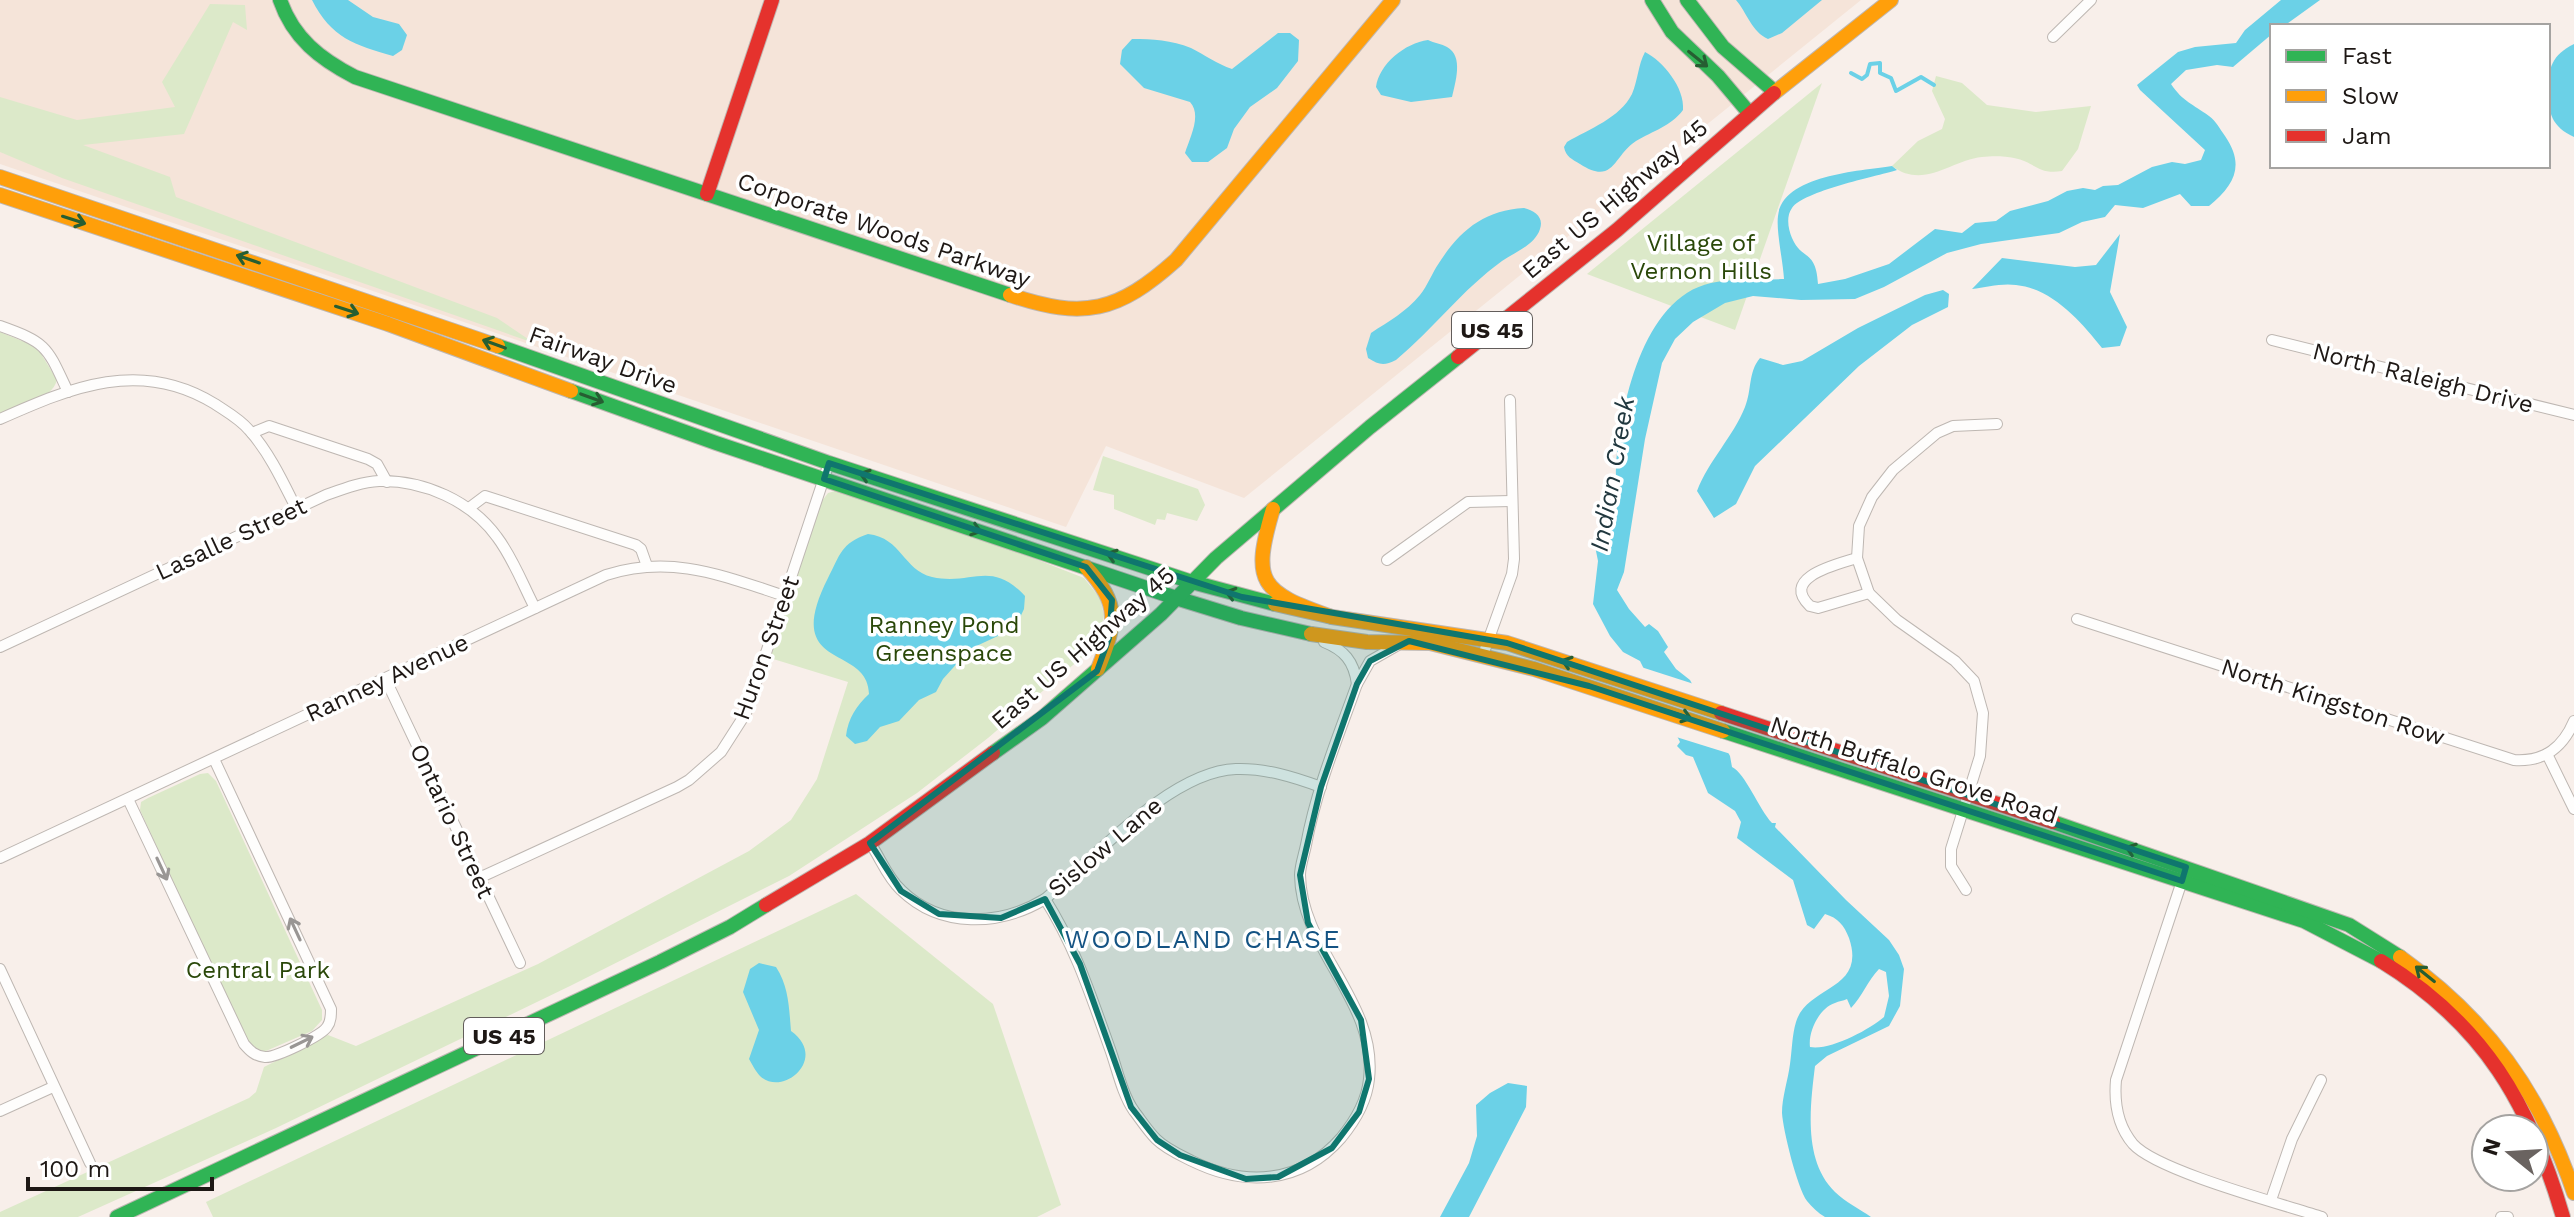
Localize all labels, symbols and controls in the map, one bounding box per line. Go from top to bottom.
legend [2270,24,2550,168]
text: Fast [2342,42,2392,70]
one-way arrow [1687,50,1708,68]
text: Slow [2342,82,2399,110]
street label: East US Highway 45 [1517,113,1713,285]
text: Jam [2342,122,2392,150]
street label: Corporate Woods Parkway [734,167,1035,294]
one-way arrow [61,213,86,228]
park label: Village of Vernon Hills [1630,229,1772,285]
one-way arrow [236,250,261,265]
one-way arrow [335,304,360,319]
road number: US 45 [1452,312,1532,348]
street label: Fairway Drive [525,320,681,400]
one-way arrow [482,336,507,350]
street label: North Raleigh Drive [2310,337,2536,419]
one-way arrow [579,392,604,407]
water label: Indian Creek [1584,393,1641,554]
one-way arrow [859,468,884,483]
street label: Lasalle Street [151,492,311,586]
one-way arrow [958,521,983,536]
one-way arrow [1106,549,1131,564]
street label: East US Highway 45 [986,561,1180,735]
street label: Huron Street [727,572,805,724]
one-way arrow [1224,587,1250,602]
park label: Ranney Pond Greenspace [868,611,1020,667]
street label: Ranney Avenue [301,628,473,728]
street label: North Kingston Row [2218,653,2448,751]
one-way arrow [1561,656,1586,671]
one-way arrow [1667,709,1692,724]
street label: North Buffalo Grove Road [1767,710,2061,830]
street label: Ontario Street [404,739,500,903]
street label: Sislow Lane [1042,791,1168,903]
one-way arrow [2124,842,2149,857]
one-way arrow [155,856,170,880]
one-way arrow [287,917,302,941]
district label: WOODLAND CHASE [1065,924,1341,954]
park label: Central Park [186,956,331,984]
one-way arrow [2416,965,2436,983]
road number: US 45 [464,1018,544,1054]
one-way arrow [290,1034,314,1049]
north arrow [2470,1113,2550,1193]
text: N [2477,1135,2506,1159]
scale bar [28,1141,212,1191]
text: 100 m [40,1155,110,1183]

